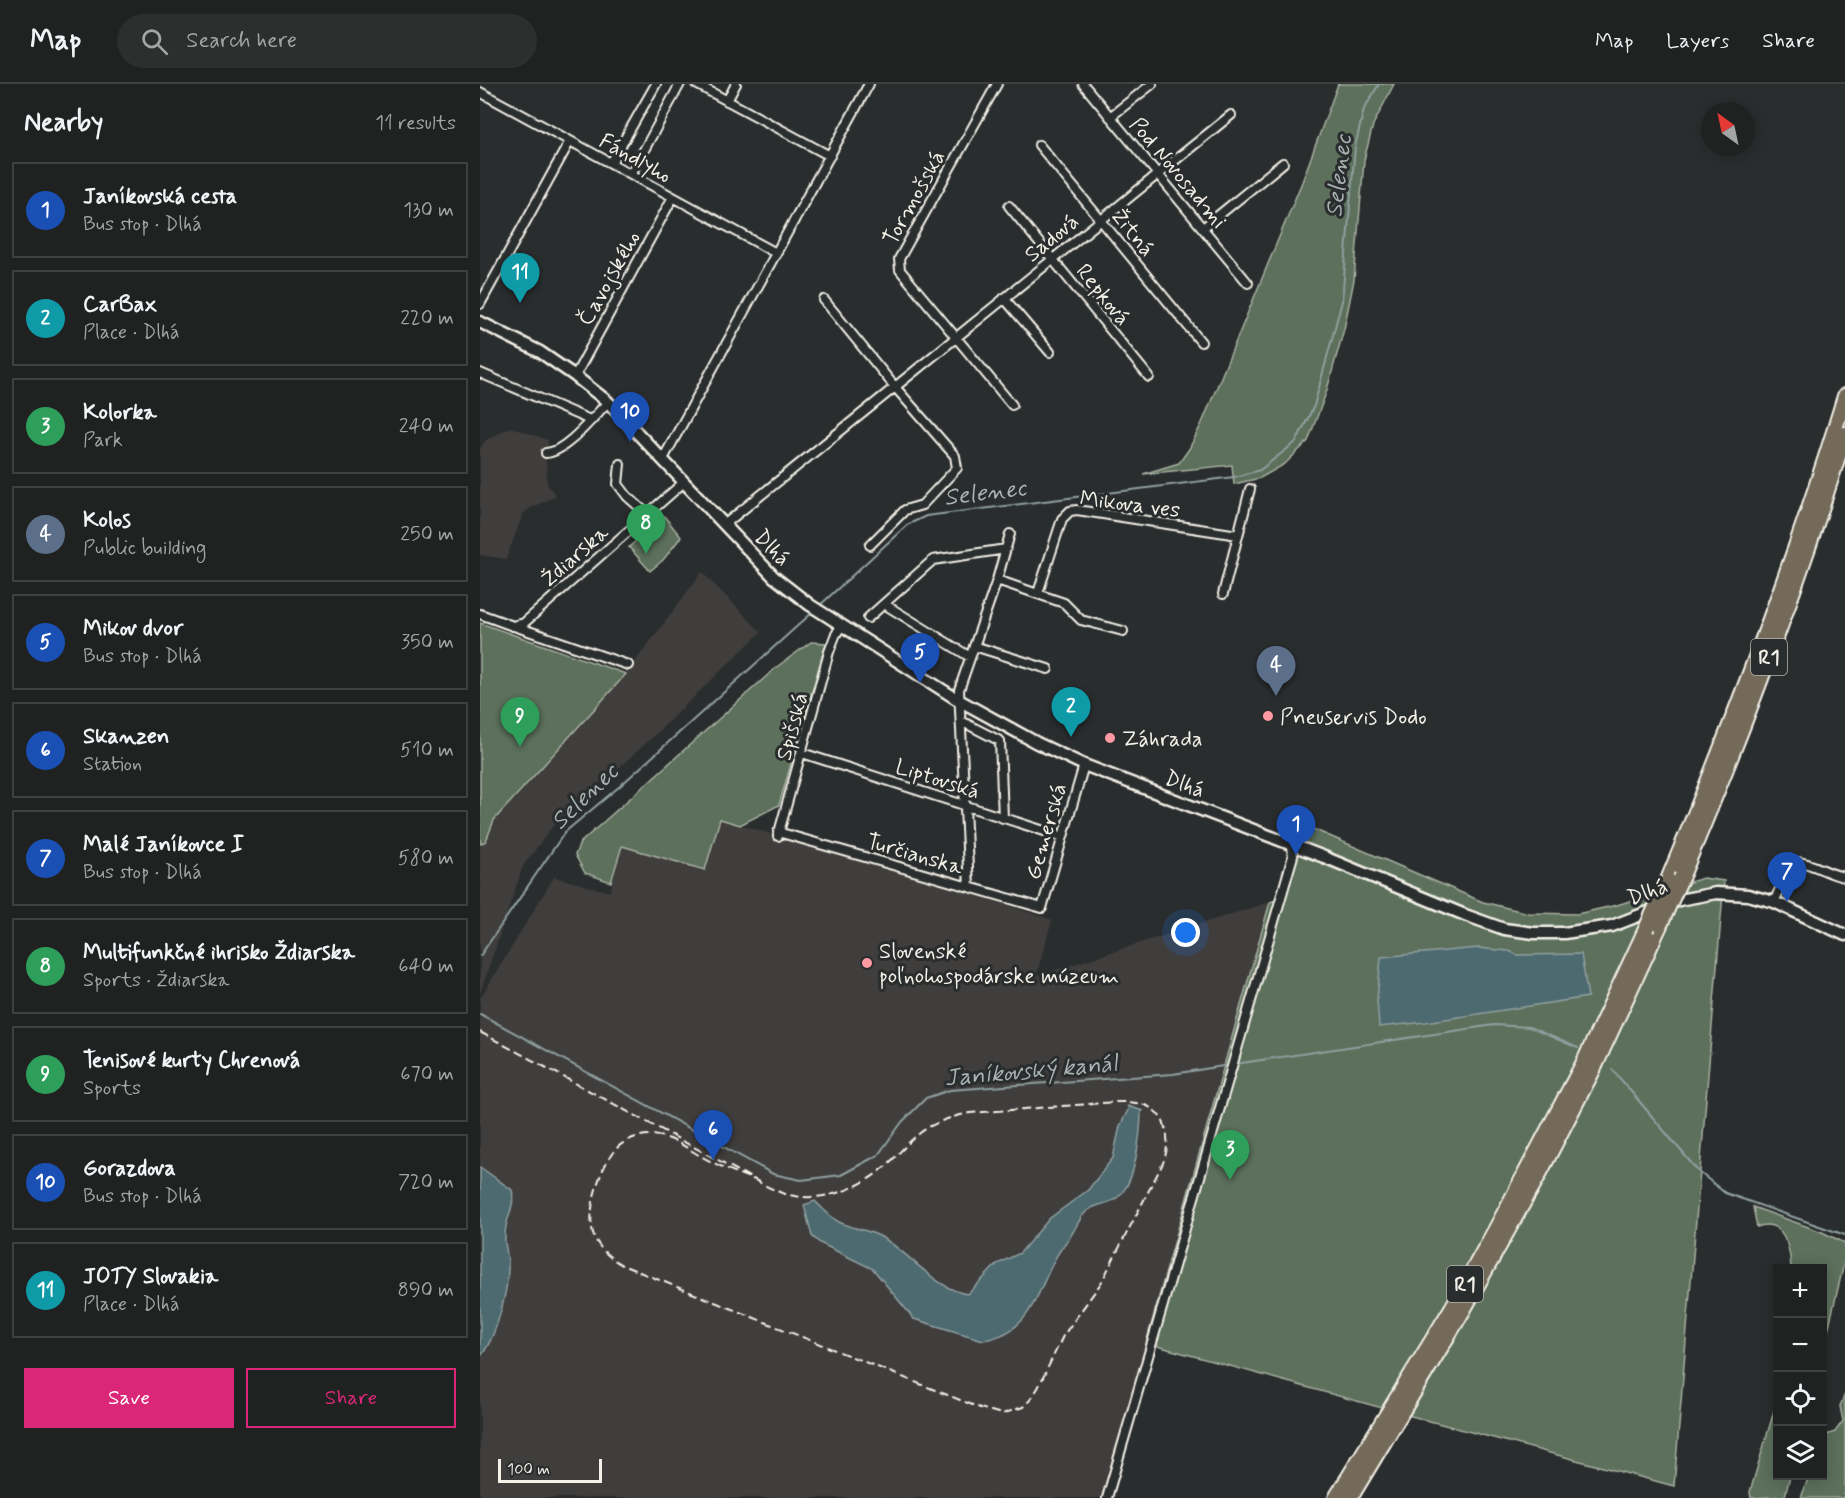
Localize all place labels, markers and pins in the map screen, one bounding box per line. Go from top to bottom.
pin: 11 [500,254,540,303]
pin: 10 [610,392,650,442]
pin: 8 [626,504,666,554]
pin: 5 [900,634,940,683]
pin: 4 [1256,646,1296,696]
pin: 2 [1052,688,1090,737]
pin: 9 [500,698,540,747]
place label: Pneuservis Dodo [1280,704,1427,732]
marker: Pneuservis Dodo [1261,709,1275,723]
place label: Záhrada [1122,726,1203,754]
marker: Záhrada [1103,731,1117,745]
pin: 1 [1276,806,1316,855]
pin: 7 [1768,852,1806,902]
place label: Slovenské poľnohospodárske múzeum [879,938,1119,991]
marker: Slovenské poľnohospodárske múzeum [860,956,874,970]
pin: 6 [694,1110,732,1160]
pin: 3 [1210,1130,1250,1180]

